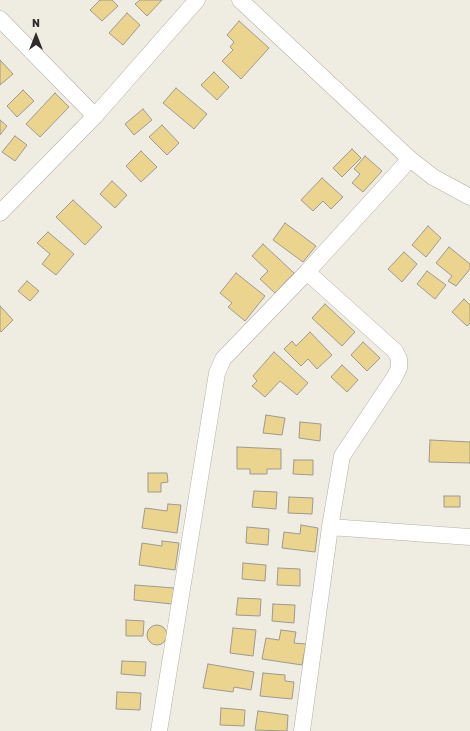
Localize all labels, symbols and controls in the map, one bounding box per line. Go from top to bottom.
north arrow [16,16,56,56]
text: N [32,17,40,30]

